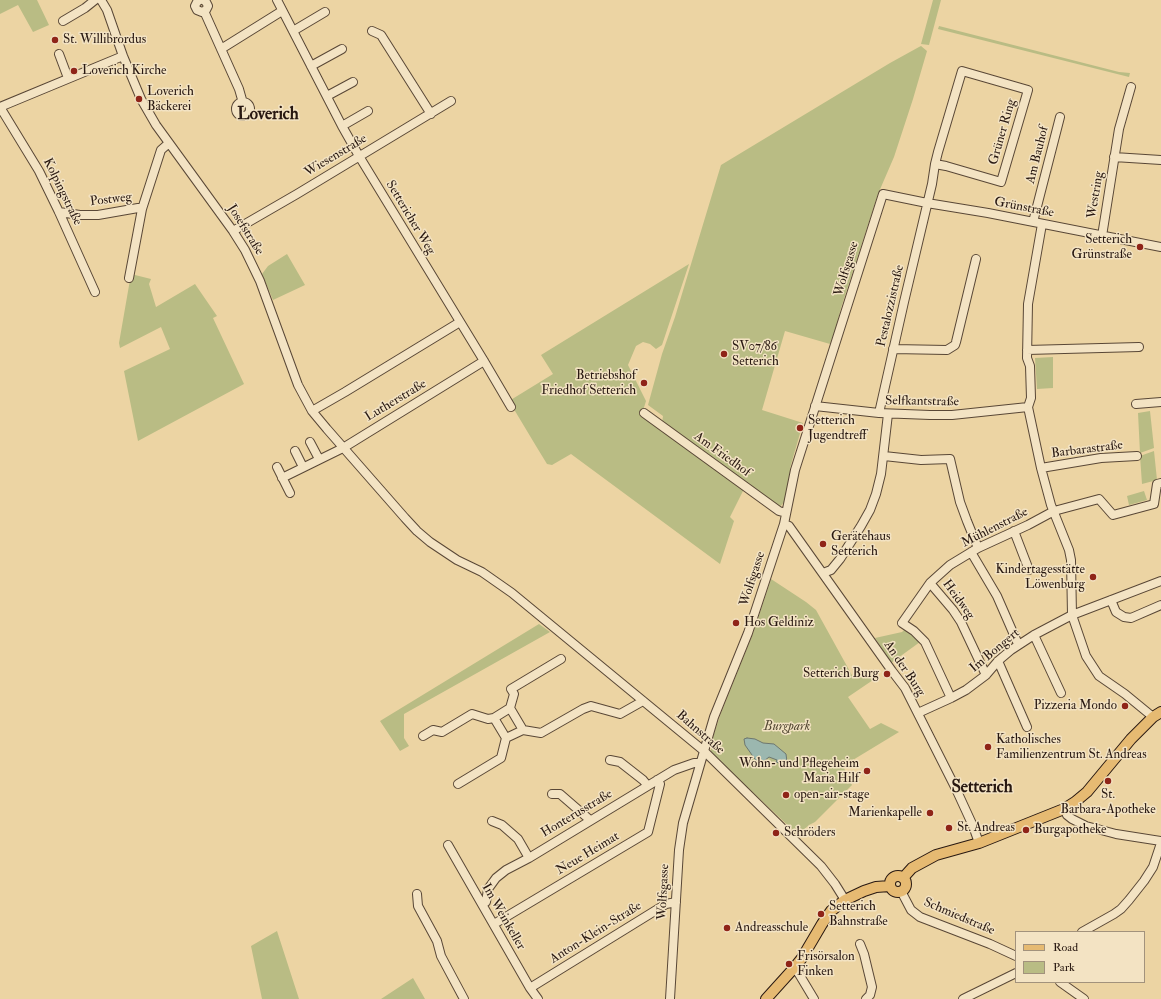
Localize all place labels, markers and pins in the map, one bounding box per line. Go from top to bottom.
place label: St. Willibrordus [63,32,146,48]
marker: St. Willibrordus [50,35,60,45]
place label: Loverich Kirche [82,63,166,79]
marker: Loverich Kirche [69,66,79,76]
place label: Loverich Bäckerei [147,84,194,115]
marker: Loverich Bäckerei [134,94,144,104]
place label: Setterich Grünstraße [1071,232,1132,263]
marker: Setterich Grünstraße [1135,242,1145,252]
place label: SV07/86 Setterich [732,339,779,370]
marker: SV07/86 Setterich [719,349,729,359]
place label: Betriebshof Friedhof Setterich [541,368,636,399]
marker: Betriebshof Friedhof Setterich [639,378,649,388]
place label: Setterich Jugendtreff [808,413,866,444]
marker: Setterich Jugendtreff [795,423,805,433]
place label: Gerätehaus Setterich [831,529,891,560]
marker: Gerätehaus Setterich [818,539,828,549]
place label: Kindertagesstätte Löwenburg [995,562,1085,593]
marker: Kindertagesstätte Löwenburg [1088,572,1098,582]
place label: Hos Geldiniz [744,615,814,631]
marker: Hos Geldiniz [731,618,741,628]
place label: Setterich Burg [803,666,879,682]
marker: Setterich Burg [882,669,892,679]
place label: Pizzeria Mondo [1034,698,1117,714]
marker: Pizzeria Mondo [1120,701,1130,711]
place label: Katholisches Familienzentrum St. Andreas [996,732,1147,763]
marker: Katholisches Familienzentrum St. Andreas [983,742,993,752]
place label: Wohn- und Pflegeheim Maria Hilf [739,756,859,787]
marker: Wohn- und Pflegeheim Maria Hilf [862,766,872,776]
marker: St. Barbara-Apotheke [1103,776,1113,786]
place label: open-air-stage [794,787,869,803]
place label: St. Barbara-Apotheke [1060,787,1156,818]
marker: open-air-stage [781,790,791,800]
place label: Marienkapelle [848,805,922,821]
marker: Marienkapelle [925,808,935,818]
place label: St. Andreas [957,820,1015,836]
place label: Burgapotheke [1034,822,1107,838]
marker: St. Andreas [944,823,954,833]
place label: Schröders [784,825,835,841]
marker: Burgapotheke [1021,825,1031,835]
marker: Schröders [771,828,781,838]
place label: Setterich Bahnstraße [829,899,888,930]
marker: Setterich Bahnstraße [816,909,826,919]
place label: Andreasschule [735,920,808,936]
marker: Andreasschule [722,923,732,933]
place label: Frisörsalon Finken [797,949,855,980]
marker: Frisörsalon Finken [784,959,794,969]

